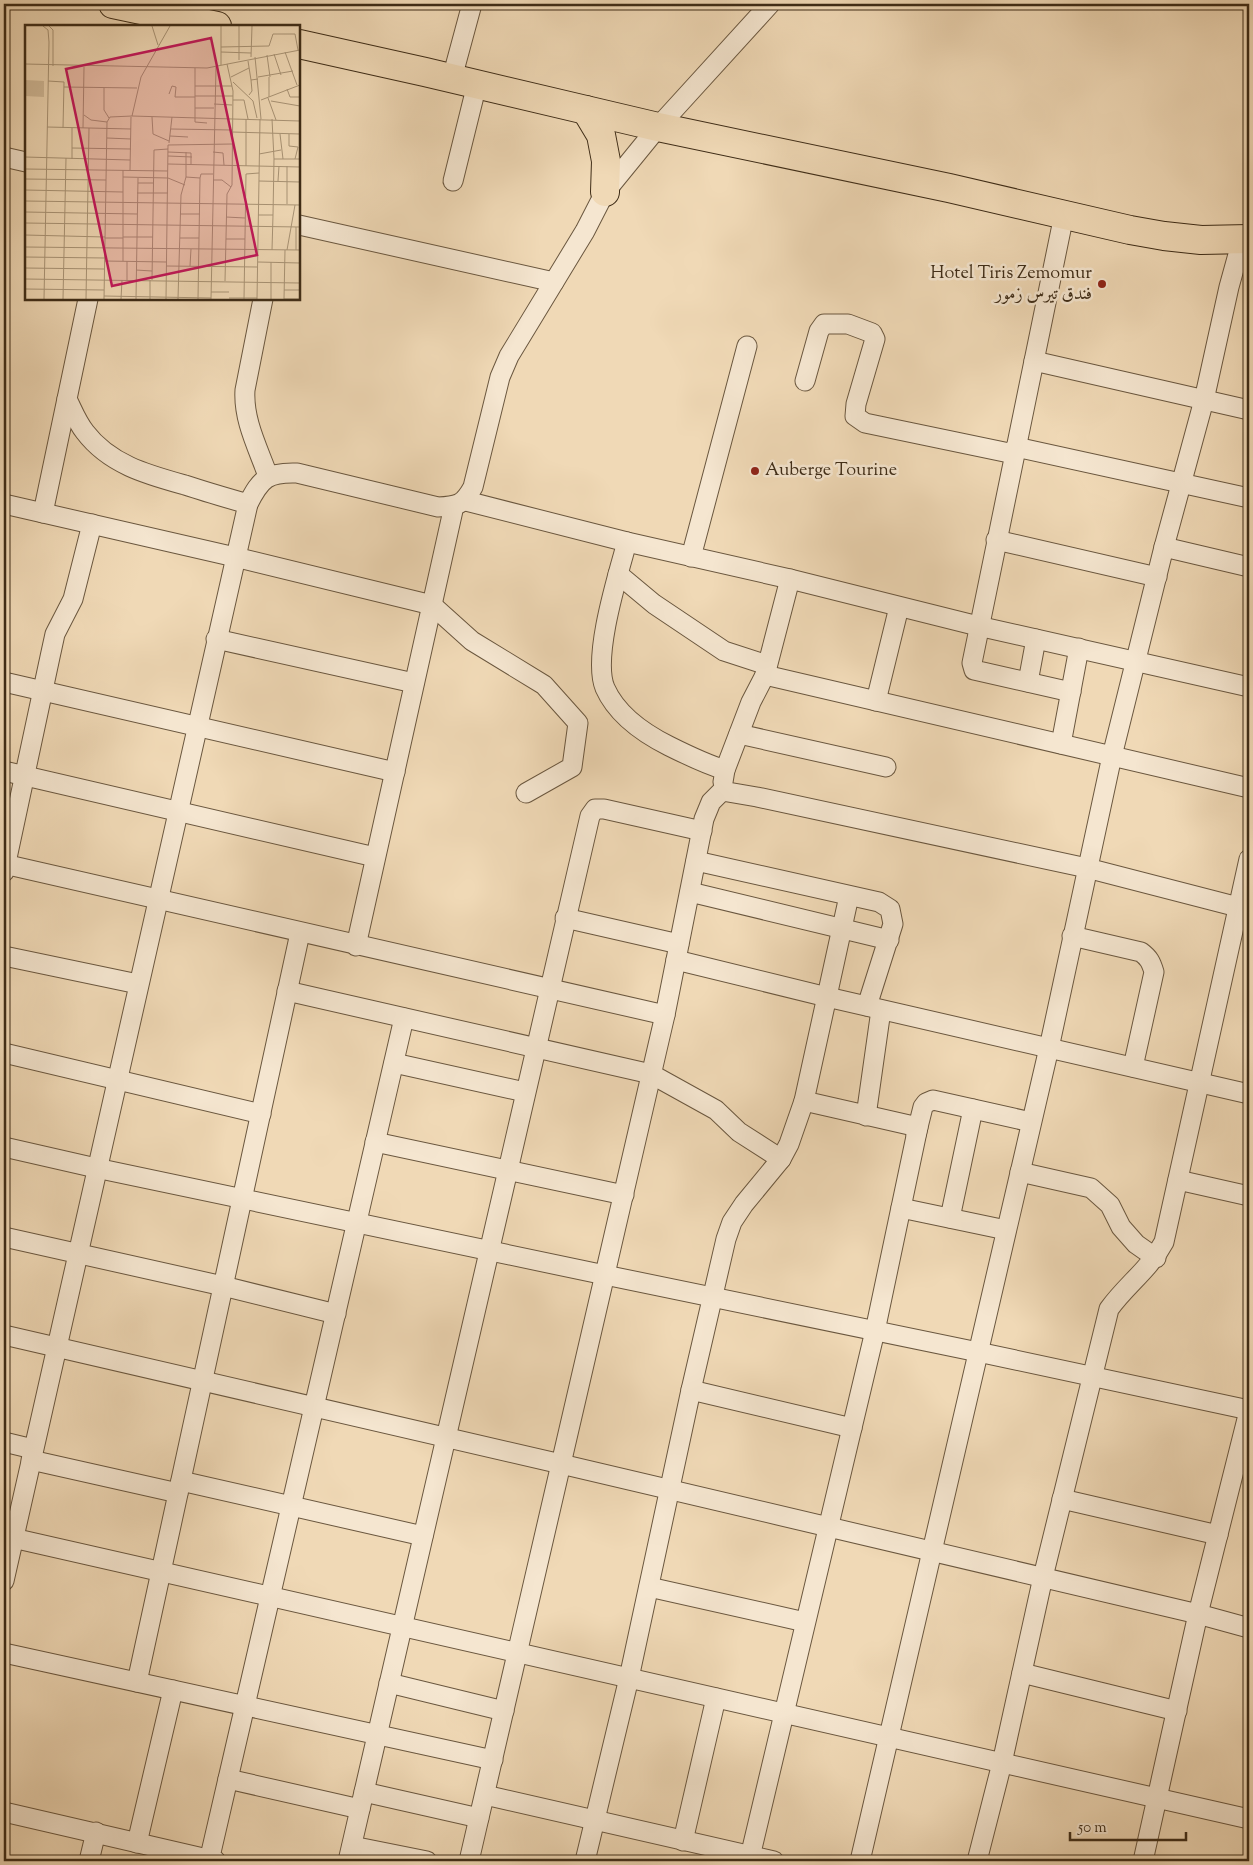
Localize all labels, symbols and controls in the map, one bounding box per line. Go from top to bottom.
inset map [25,25,300,300]
place label: Hotel Tiris Zemomur فندق تيرس زمور [930,261,1092,308]
marker: Hotel Tiris Zemomur فندق تيرس زمور [1096,278,1108,290]
place label: Auberge Tourine [765,458,897,484]
marker: Auberge Tourine [749,465,761,477]
scale bar [1070,1810,1187,1842]
text: 50 m [1077,1818,1107,1839]

